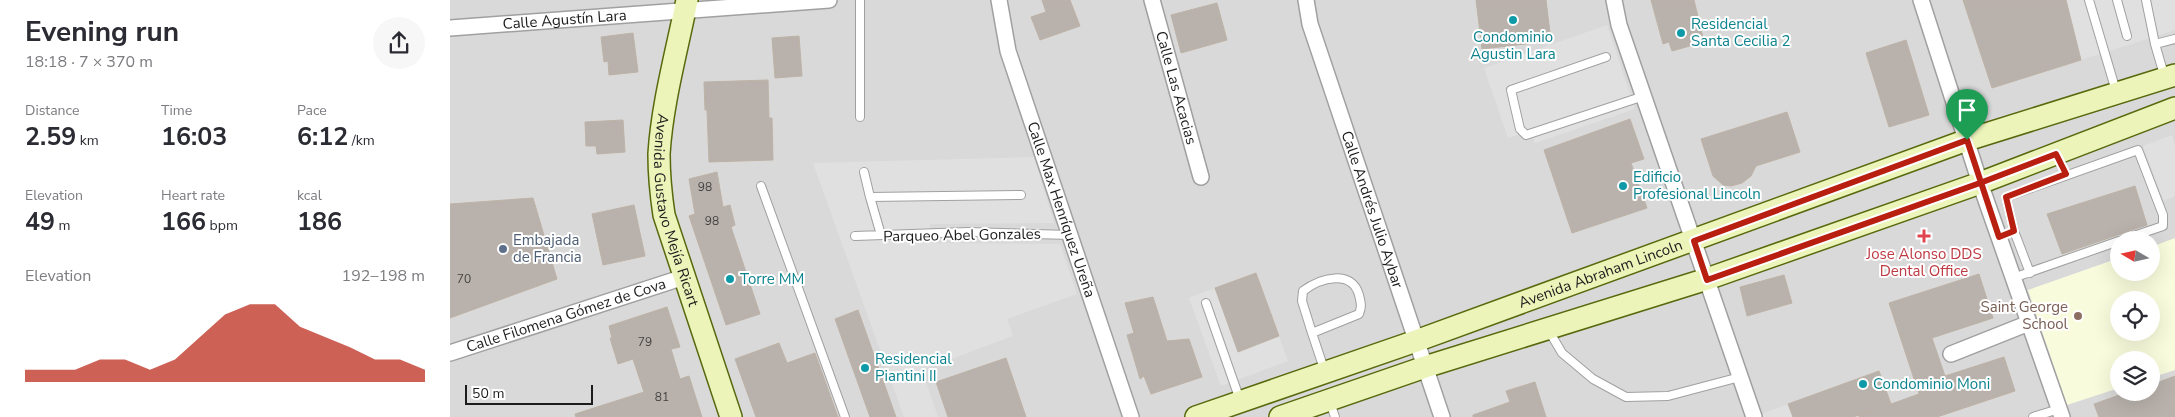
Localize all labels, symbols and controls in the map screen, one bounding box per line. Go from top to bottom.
street label: Calle Agustín Lara [502,5,627,34]
text: Evening run [25,13,179,51]
marker: Condominio Agustin Lara [1507,14,1519,26]
place label: Residencial Santa Cecilia 2 [1691,14,1790,51]
button: share [373,17,425,69]
place label: Condominio Agustin Lara [1470,27,1556,64]
marker: Residencial Santa Cecilia 2 [1675,27,1687,39]
street label: Calle Las Acacias [1151,29,1202,147]
text: 18:18 · 7 × 370 m [25,51,153,73]
pin [1946,89,1988,140]
icon: arrive [1953,96,1981,124]
text: Distance [25,101,79,120]
text: Time [161,101,192,120]
text: Pace [297,101,327,120]
street label: Avenida Gustavo Mejía Ricart [649,113,704,310]
street label: Calle Max Henríquez Ureña [1022,119,1100,300]
text: 2.59 [25,120,76,154]
text: 16:03 [161,120,227,154]
text: 6:12 [297,120,348,154]
street label: Calle Andrés Julio Aybar [1337,128,1408,291]
text: km [76,131,99,150]
text: /km [348,131,375,150]
place label: Edificio Profesional Lincoln [1633,167,1761,204]
house number: 98 [698,179,712,195]
marker: Edificio Profesional Lincoln [1617,180,1629,192]
text: Elevation [25,186,83,205]
text: Heart rate [161,186,225,205]
text: kcal [297,186,322,205]
text: 49 [25,205,55,239]
text: 166 [161,205,206,239]
text: 186 [297,205,342,239]
house number: 98 [705,213,719,229]
text: m [55,216,71,235]
text: bpm [206,216,238,235]
street label: Parqueo Abel Gonzales [883,224,1041,246]
marker: Jose Alonso DDS Dental Office [1917,229,1931,243]
place label: Embajada de Francia [513,230,582,267]
north arrow [2110,231,2160,281]
map controls [2110,231,2160,401]
street label: Avenida Abraham Lincoln [1516,235,1685,313]
marker: Embajada de Francia [497,243,509,255]
place label: Jose Alonso DDS Dental Office [1865,244,1982,281]
text: Elevation [25,265,91,287]
text: 192–198 m [342,265,425,287]
place label: Torre MM [740,269,804,289]
house number: 70 [457,271,471,287]
marker: Torre MM [724,273,736,285]
street label: Calle Filomena Gómez de Cova [464,274,668,357]
button: locate [2110,291,2160,341]
place label: Saint George School [1980,297,2069,334]
marker: Saint George School [2072,310,2084,322]
house number: 79 [638,334,652,350]
place label: Residencial Piantini II [875,349,952,386]
button: layers [2110,351,2160,401]
marker: Residencial Piantini II [859,362,871,374]
place label: Condominio Moni [1873,374,1990,394]
marker: Condominio Moni [1857,378,1869,390]
scale bar [465,382,592,405]
text: 50 m [472,384,504,403]
house number: 81 [655,389,669,405]

